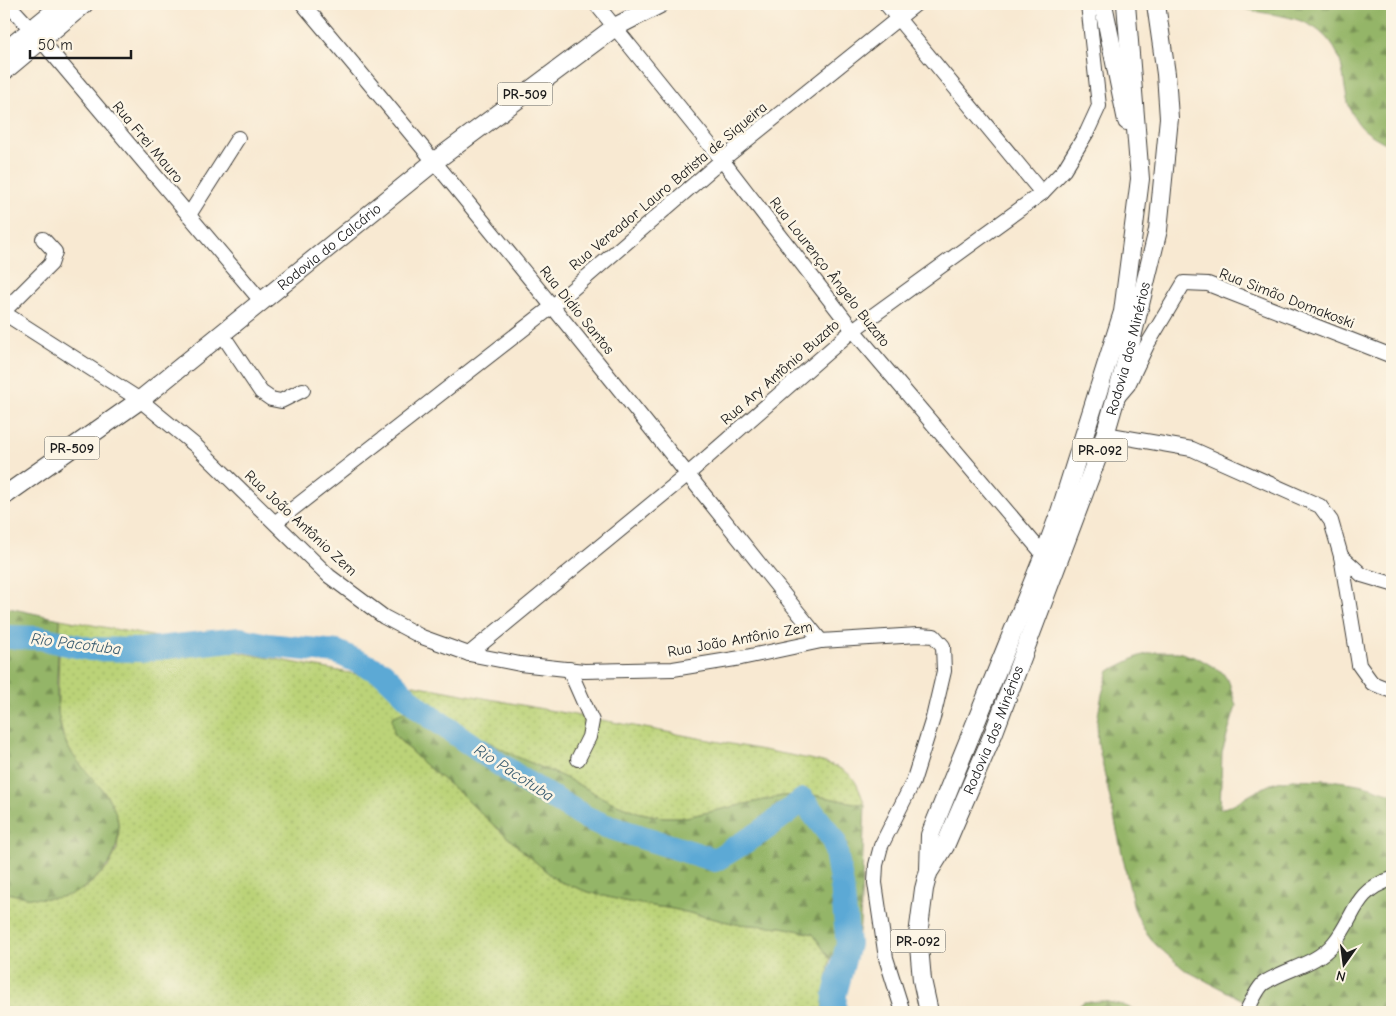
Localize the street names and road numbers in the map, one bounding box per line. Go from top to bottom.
road number: PR-509 [498,82,552,106]
street label: Rua Frei Mauro [109,97,187,187]
street label: Rua Vereador Lauro Batista de Siqueira [565,98,771,274]
street label: Rua Lourenço Ângelo Buzato [766,193,895,351]
street label: Rodovia do Calcário [274,199,385,294]
street label: Rua Didio Santos [536,262,618,358]
street label: Rua Simão Domakoski [1217,264,1357,332]
street label: Rodovia dos Minérios [1102,280,1154,417]
street label: Rua Ary Antônio Buzato [717,315,843,429]
road number: PR-509 [44,436,100,459]
road number: PR-092 [1072,438,1128,462]
street label: Rua João Antônio Zem [241,466,361,580]
street label: Rua João Antônio Zem [666,617,814,661]
street label: Rodovia dos Minérios [959,663,1027,797]
road number: PR-092 [890,929,946,952]

